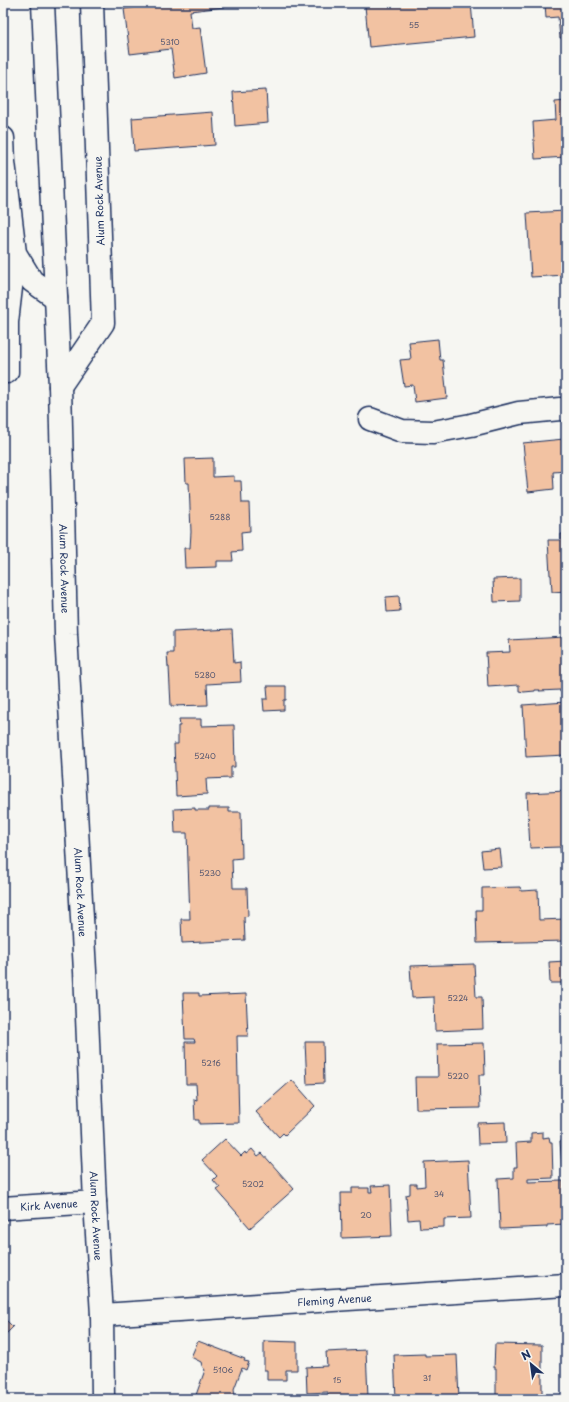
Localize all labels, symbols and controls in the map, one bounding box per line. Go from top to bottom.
house number: 55 [409,19,419,31]
house number: 5310 [160,36,180,48]
street label: Alum Rock Avenue [89,156,108,246]
house number: 5288 [210,511,230,523]
street label: Alum Rock Avenue [56,524,74,614]
house number: 5280 [194,669,216,681]
house number: 5240 [194,750,216,762]
street label: Alum Rock Avenue [71,847,91,938]
house number: 5230 [199,867,221,879]
house number: 5224 [448,992,468,1004]
house number: 5216 [201,1057,221,1069]
house number: 5220 [447,1070,469,1082]
street label: Alum Rock Avenue [87,1171,107,1261]
house number: 5202 [242,1178,264,1190]
house number: 34 [434,1188,444,1200]
street label: Kirk Avenue [20,1195,79,1214]
house number: 20 [360,1209,372,1221]
street label: Fleming Avenue [297,1290,373,1309]
north arrow [511,1344,551,1384]
text: N [518,1345,534,1364]
house number: 5106 [213,1364,234,1376]
house number: 31 [423,1372,431,1384]
house number: 15 [333,1374,341,1386]

